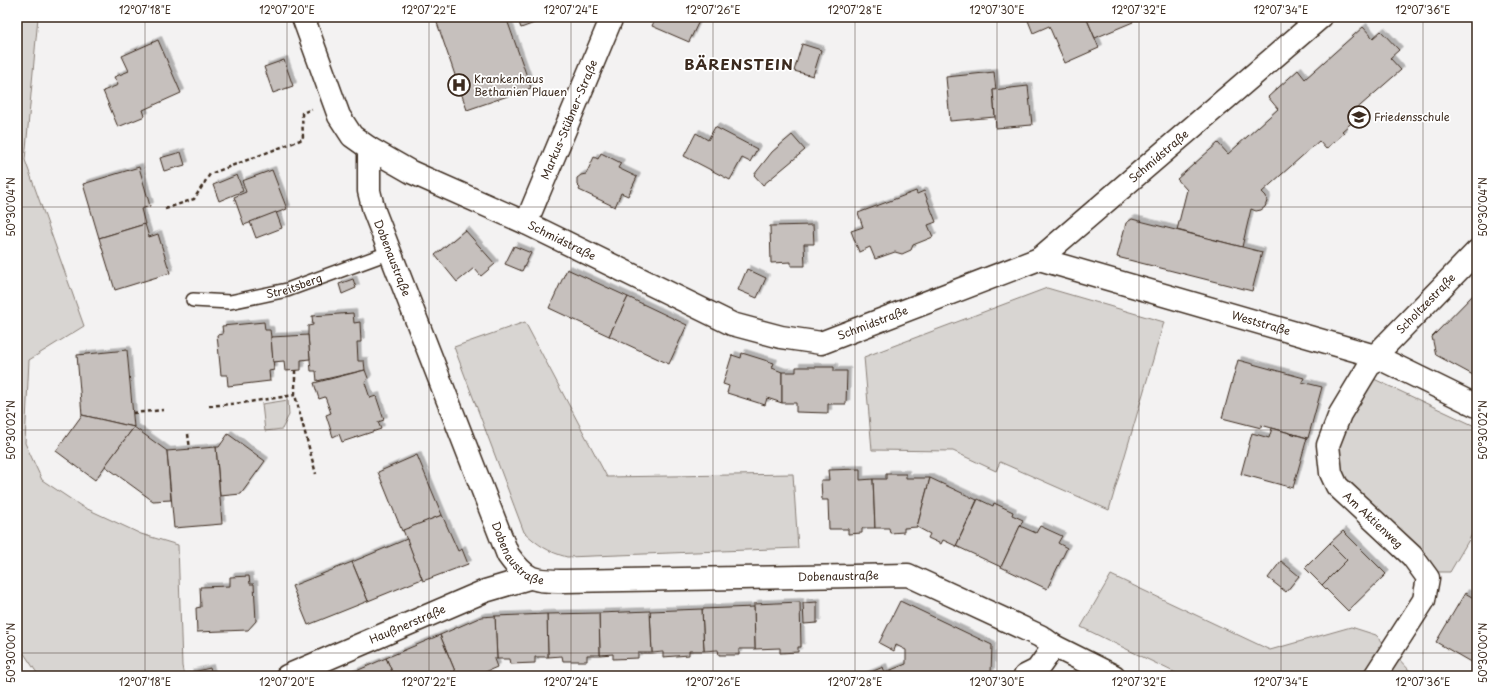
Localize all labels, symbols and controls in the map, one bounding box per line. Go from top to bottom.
text: 12°07'18"E [119,2,171,17]
text: 12°07'20"E [259,2,315,17]
text: 12°07'22"E [402,2,456,17]
text: 12°07'24"E [544,2,598,17]
text: 12°07'26"E [686,2,740,17]
text: 12°07'28"E [828,2,882,17]
text: 12°07'30"E [969,2,1025,17]
text: 12°07'32"E [1112,2,1166,17]
text: 12°07'34"E [1254,2,1308,17]
text: 12°07'36"E [1396,2,1450,17]
district label: BÄRENSTEIN [684,52,794,75]
street label: Markus-Stübner-Straße [536,57,601,182]
place label: Krankenhaus Bethanien Plauen [474,70,567,100]
hospital icon: Krankenhaus Bethanien Plauen [446,72,472,98]
school or university icon: Friedensschule [1346,104,1372,130]
place label: Friedensschule [1374,108,1450,125]
street label: Schmidstraße [1125,125,1192,187]
text: 50°30'04"N [3,177,18,237]
text: 50°30'04"N [1475,177,1490,237]
street label: Schmidstraße [525,216,599,264]
street label: Dobenaustraße [370,217,415,299]
street label: Streitsberg [264,269,324,302]
street label: Scholtzestraße [1392,269,1459,337]
street label: Schmidstraße [835,301,910,344]
street label: Weststraße [1230,306,1293,339]
text: 50°30'02"N [3,400,18,460]
text: 50°30'02"N [1475,400,1490,460]
street label: Am Aktienweg [1339,487,1407,552]
street label: Dobenaustraße [488,519,545,588]
street label: Dobenaustraße [798,567,879,585]
street label: Haußnerstraße [366,600,448,648]
text: 50°30'00"N [3,623,18,683]
text: 50°30'00"N [1475,623,1490,683]
text: 12°07'18"E [119,674,171,689]
text: 12°07'20"E [259,674,315,689]
text: 12°07'22"E [402,674,456,689]
text: 12°07'24"E [544,674,598,689]
text: 12°07'26"E [686,674,740,689]
text: 12°07'28"E [828,674,882,689]
text: 12°07'30"E [969,674,1025,689]
text: 12°07'32"E [1112,674,1166,689]
text: 12°07'34"E [1254,674,1308,689]
text: 12°07'36"E [1396,674,1450,689]

